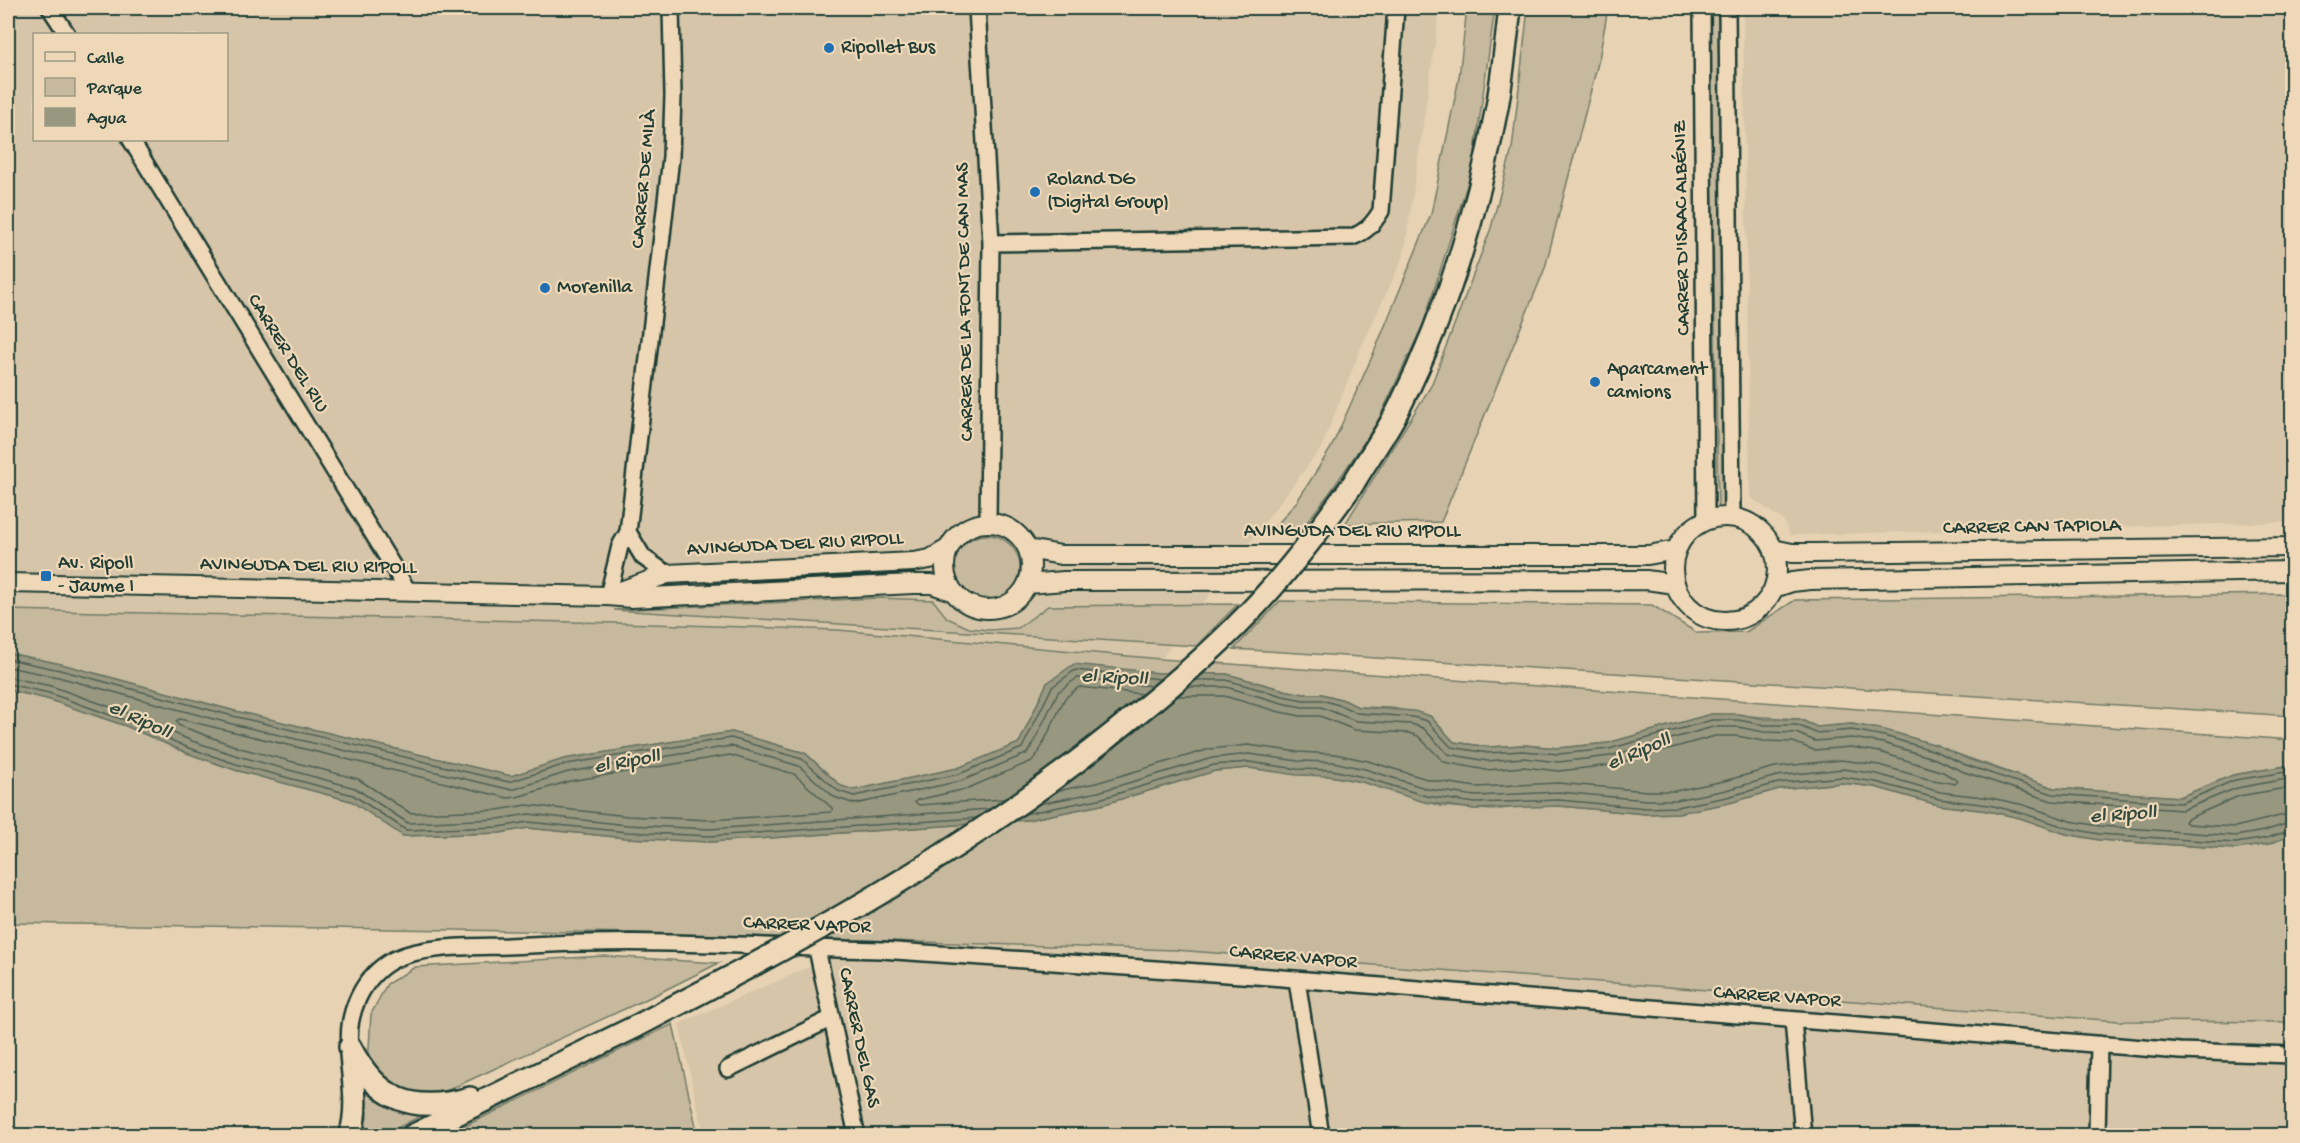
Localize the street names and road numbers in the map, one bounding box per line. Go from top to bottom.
street label: CARRER DE MILÀ [625,107,663,249]
street label: CARRER D'ISAAC ALBÉNIZ [1669,119,1696,336]
street label: CARRER DE LA FONT DE CAN MAS [952,162,980,442]
street label: CARRER DEL RIU [241,290,333,418]
street label: CARRER CAN TAPIOLA [1943,515,2122,541]
street label: AVINGUDA DEL RIU RIPOLL [1244,521,1461,544]
street label: AVINGUDA DEL RIU RIPOLL [686,528,904,562]
street label: AVINGUDA DEL RIU RIPOLL [199,554,417,580]
street label: CARRER VAPOR [743,912,873,940]
street label: CARRER VAPOR [1228,941,1359,975]
street label: CARRER DEL GAS [832,966,884,1111]
street label: CARRER VAPOR [1712,982,1843,1014]

